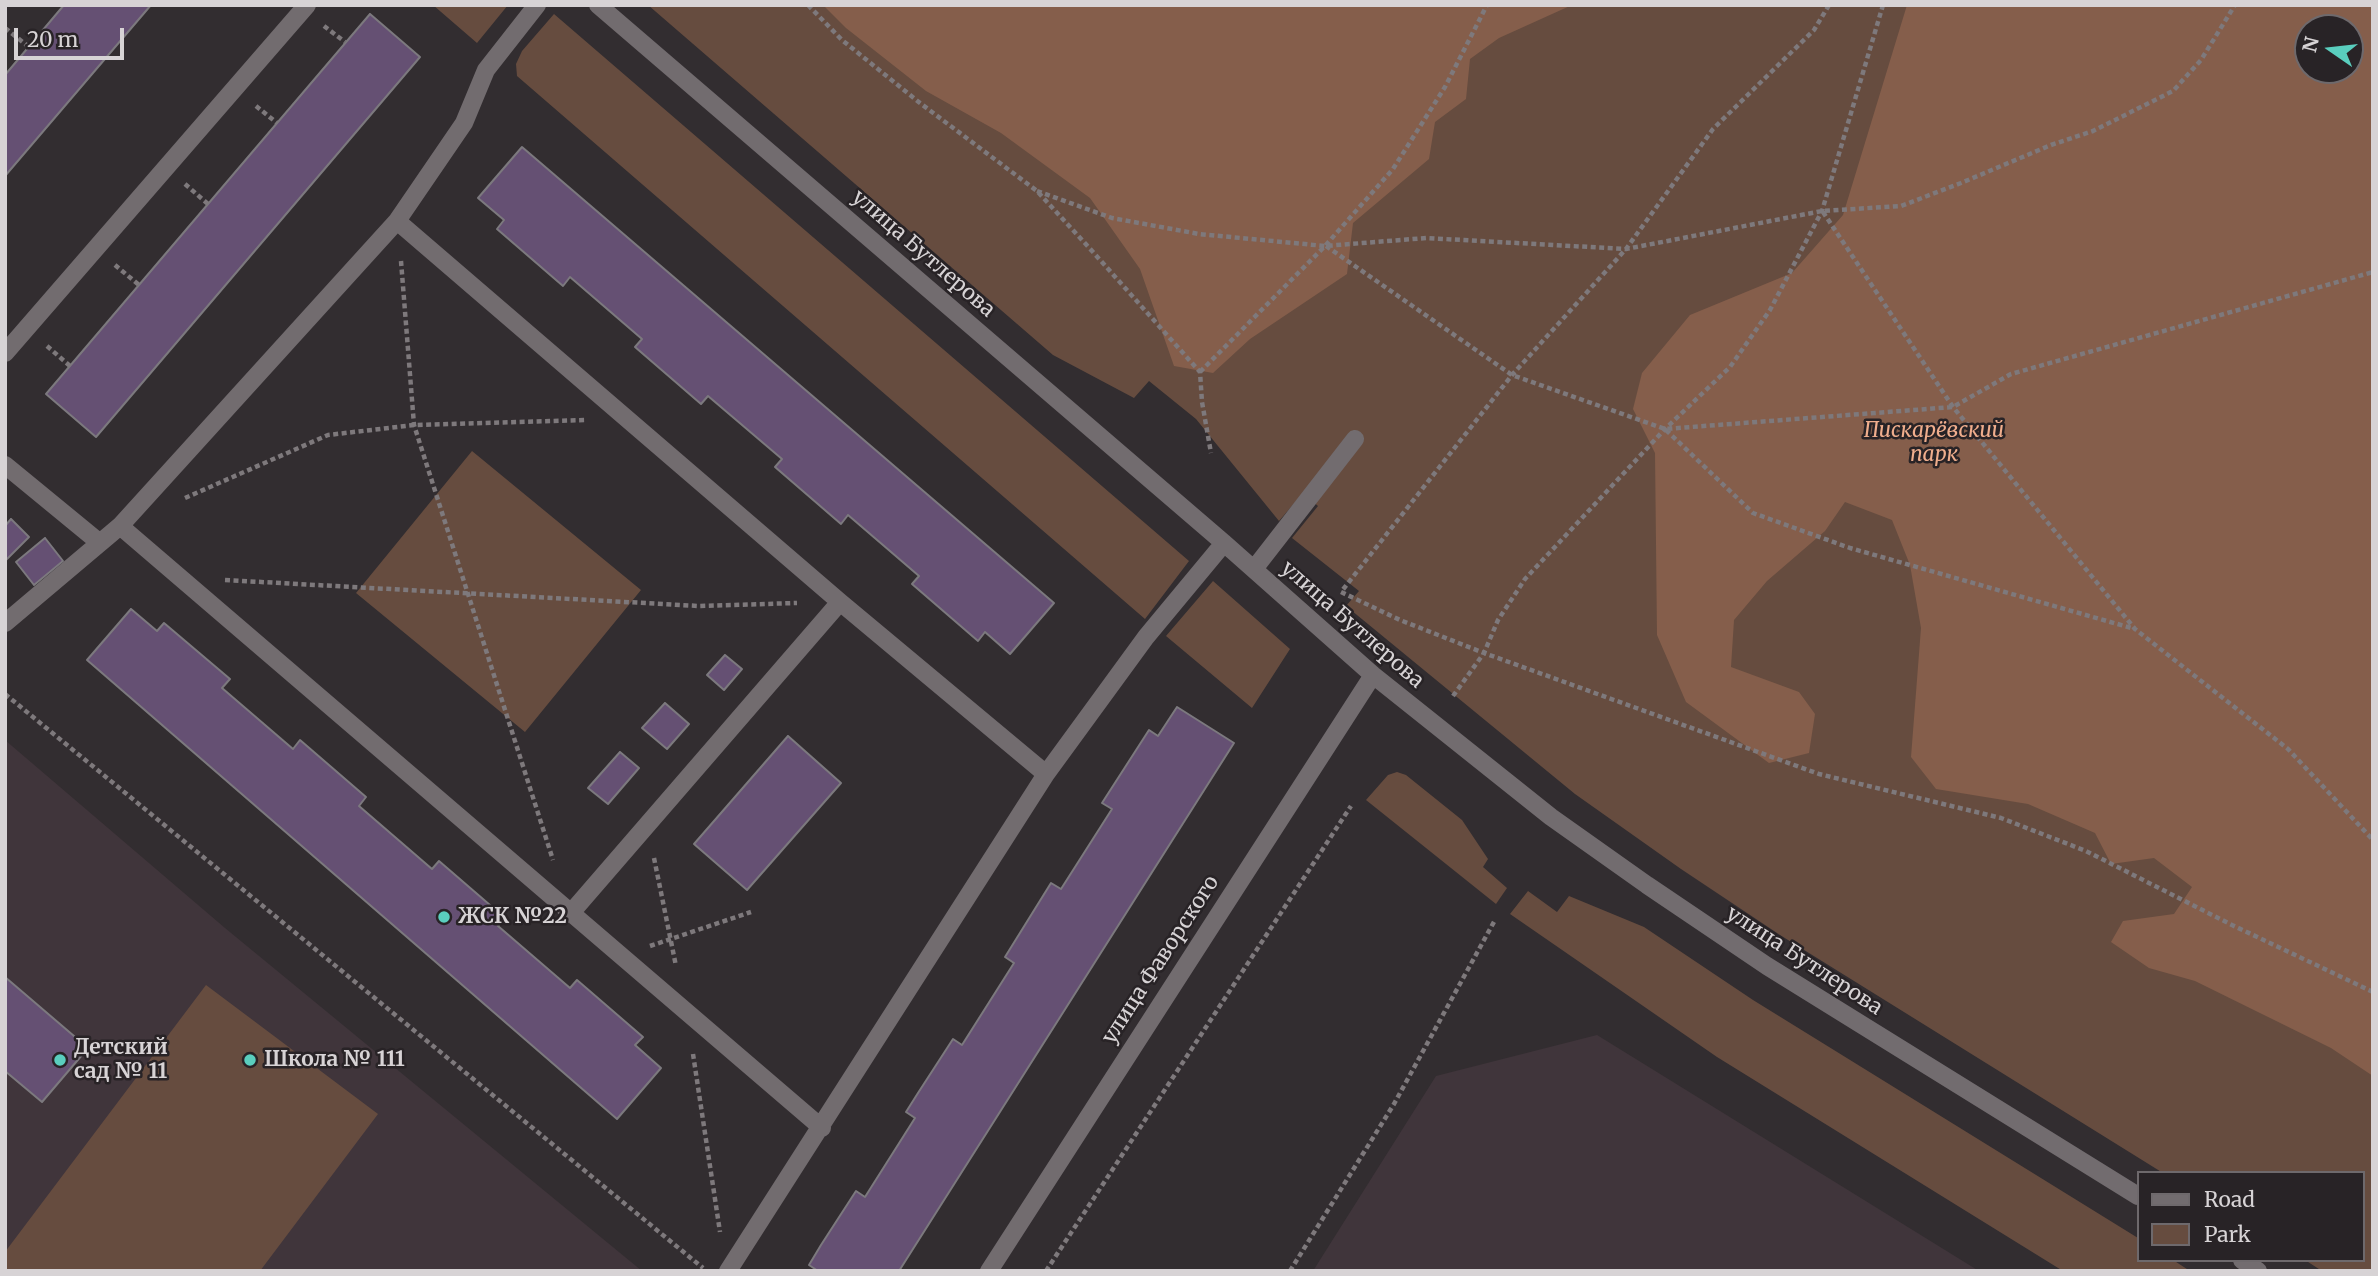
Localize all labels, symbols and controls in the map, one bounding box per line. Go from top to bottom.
scale bar [18,14,128,58]
north arrow [2294,14,2364,84]
text: 20 m [27,26,78,53]
text: N [2297,34,2324,55]
street label: улица Бутлерова [846,185,1000,323]
park label: Пискарёвский парк [1864,418,2004,468]
street label: улица Бутлерова [1275,556,1429,694]
street label: улица Фаворского [1097,871,1225,1049]
street label: улица Бутлерова [1721,901,1887,1021]
place label: ЖСК №22 [458,904,567,930]
marker: ЖСК №22 [436,909,452,925]
place label: Детский сад № 11 [74,1035,168,1085]
place label: Школа № 111 [264,1047,405,1073]
marker: Детский сад № 11 [52,1052,68,1068]
marker: Школа № 111 [242,1052,258,1068]
legend [2136,1171,2364,1262]
text: Road [2204,1186,2255,1213]
text: Park [2204,1221,2251,1248]

